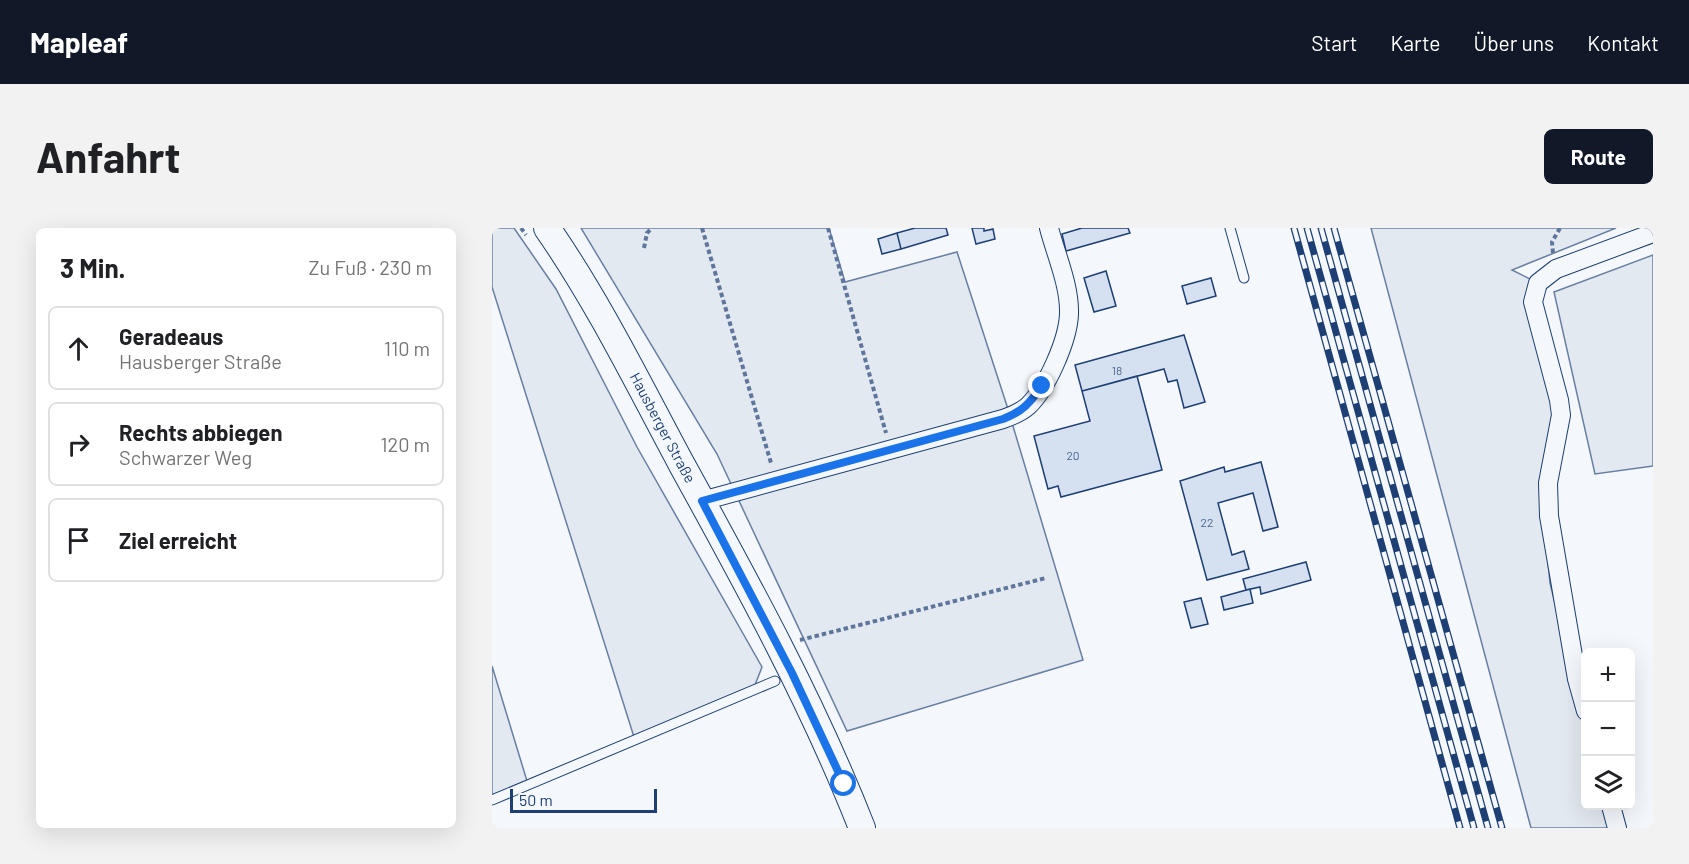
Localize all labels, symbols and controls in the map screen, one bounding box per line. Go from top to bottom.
text: Mapleaf [30,25,128,59]
text: Start [1311,30,1358,55]
text: Karte [1391,30,1441,55]
text: Über uns [1474,30,1554,55]
text: Kontakt [1587,30,1659,55]
button: Route [1544,129,1653,184]
text: Anfahrt [36,131,181,181]
text: 3 Min. [60,252,126,283]
text: Zu Fuß · 230 m [308,255,432,279]
text: Geradeaus [119,323,223,349]
icon: ahead [62,332,95,365]
text: 110 m [384,336,430,360]
text: Hausberger Straße [119,349,282,373]
house number: 18 [1112,363,1122,377]
street label: Hausberger Straße [627,369,700,486]
route end [1028,372,1054,398]
text: Rechts abbiegen [119,419,282,445]
icon: right [62,428,95,461]
text: 120 m [380,432,430,456]
text: Schwarzer Weg [119,445,252,469]
house number: 20 [1066,448,1080,462]
house number: 22 [1201,515,1213,529]
icon: arrive [62,524,95,557]
text: Ziel erreicht [119,527,237,553]
map controls [1581,648,1635,810]
button: + [1581,648,1635,702]
button: − [1581,702,1635,756]
button: layers [1581,756,1635,810]
route start [830,770,856,796]
scale bar [510,786,657,814]
text: 50 m [519,790,553,809]

